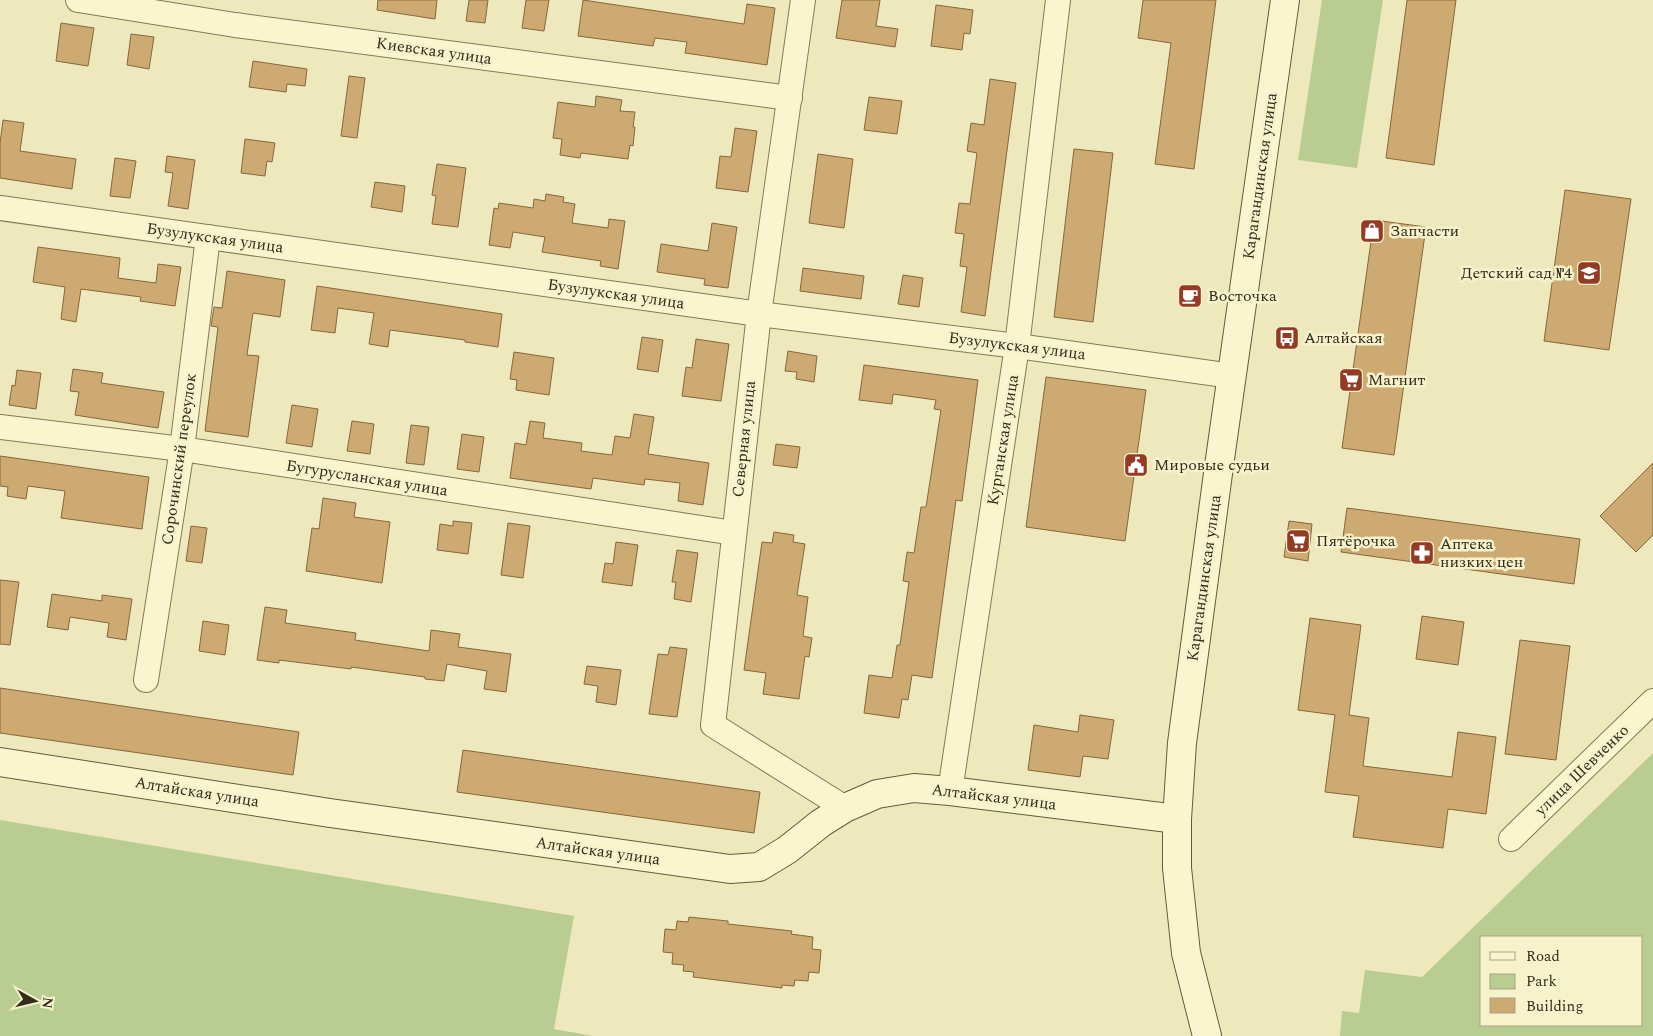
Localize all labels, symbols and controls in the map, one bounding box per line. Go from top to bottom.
street label: Киевская улица [375,31,494,71]
street label: Карагандинская улица [1236,91,1284,261]
street label: Бузулукская улица [145,217,285,260]
shop icon: Запчасти [1359,218,1385,244]
place label: Запчасти [1390,219,1459,243]
school or university icon: Детский сад №4 [1576,260,1602,286]
place label: Детский сад №4 [1461,261,1572,285]
street label: Бузулукская улица [546,273,686,316]
cafe icon: Восточка [1177,283,1203,309]
place label: Восточка [1208,284,1277,308]
bus stop icon: Алтайская [1274,325,1300,351]
street label: Бузулукская улица [947,326,1087,366]
place label: Алтайская [1304,326,1382,350]
supermarket icon: Магнит [1338,367,1364,393]
place label: Магнит [1368,368,1426,392]
street label: Сорочинский переулок [155,371,203,547]
street label: Курганская улица [981,373,1025,507]
street label: Северная улица [726,379,762,499]
public building icon: Мировые судьи [1123,452,1149,478]
street label: Бугурусланская улица [284,453,450,503]
place label: Мировые судьи [1154,453,1270,477]
street label: Карагандинская улица [1180,493,1228,663]
supermarket icon: Пятёрочка [1285,528,1311,554]
place label: Пятёрочка [1316,529,1396,553]
place label: Аптека низких цен [1440,532,1523,574]
pharmacy icon: Аптека низких цен [1409,540,1435,566]
street label: улица Шевченко [1529,719,1635,822]
street label: Алтайская улица [133,770,261,814]
street label: Алтайская улица [930,777,1058,817]
street label: Алтайская улица [534,830,662,872]
legend [1480,936,1643,1026]
text: Road [1526,945,1560,968]
text: Park [1526,970,1557,993]
north arrow [10,976,60,1026]
text: Building [1526,995,1583,1018]
text: N [36,996,59,1010]

